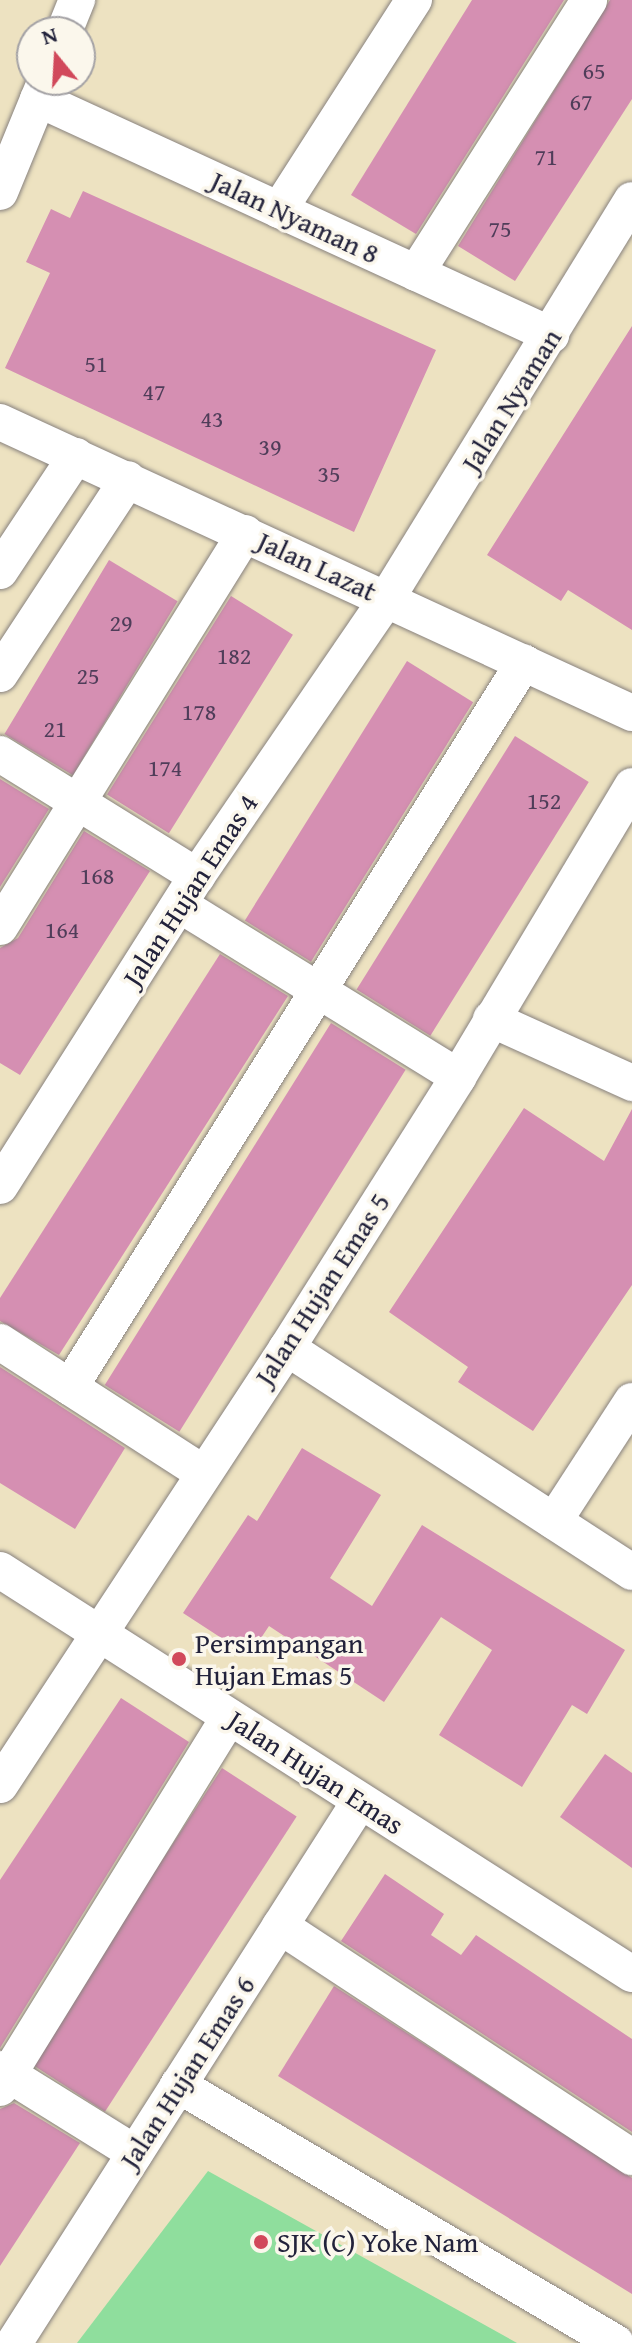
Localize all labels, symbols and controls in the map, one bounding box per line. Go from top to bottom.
north arrow [16,16,96,96]
text: N [37,18,61,53]
house number: 65 [582,57,606,85]
house number: 67 [569,88,593,116]
house number: 71 [534,143,558,171]
street label: Jalan Nyaman 8 [206,163,384,271]
house number: 75 [488,215,512,243]
street label: Jalan Nyaman [454,322,568,478]
house number: 51 [84,350,108,378]
house number: 47 [142,378,166,406]
house number: 43 [200,405,224,433]
house number: 39 [258,433,282,461]
house number: 35 [317,460,341,488]
street label: Jalan Lazat [252,524,382,608]
house number: 29 [109,609,133,637]
house number: 182 [217,642,251,670]
house number: 25 [76,662,100,690]
house number: 178 [182,698,216,726]
house number: 21 [43,715,67,743]
house number: 174 [148,754,182,782]
house number: 152 [527,787,561,815]
street label: Jalan Hujan Emas 4 [115,788,265,992]
house number: 168 [80,862,114,890]
house number: 164 [45,916,79,944]
street label: Jalan Hujan Emas 5 [247,1187,397,1391]
place label: Persimpangan Hujan Emas 5 [195,1626,364,1692]
marker: Persimpangan Hujan Emas 5 [170,1650,188,1668]
street label: Jalan Hujan Emas [222,1703,410,1841]
street label: Jalan Hujan Emas 6 [112,1970,262,2174]
place label: SJK (C) Yoke Nam [277,2225,478,2259]
marker: SJK (C) Yoke Nam [252,2233,270,2251]

